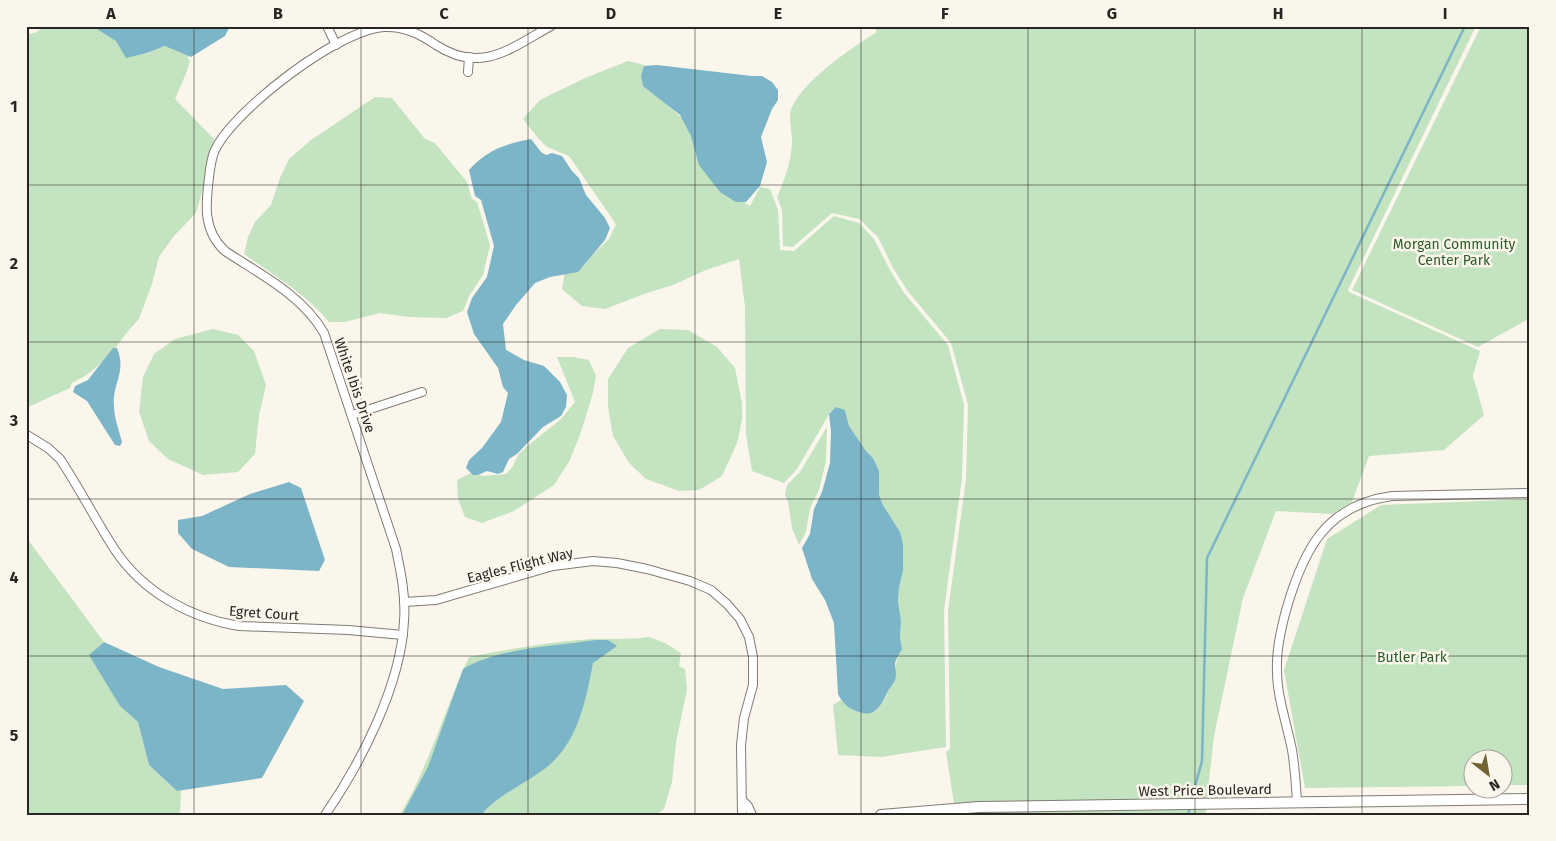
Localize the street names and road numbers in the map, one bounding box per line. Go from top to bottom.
street label: White Ibis Drive [330,335,379,435]
street label: Eagles Flight Way [465,544,575,587]
street label: Egret Court [228,603,301,624]
street label: West Price Boulevard [1138,781,1272,800]

